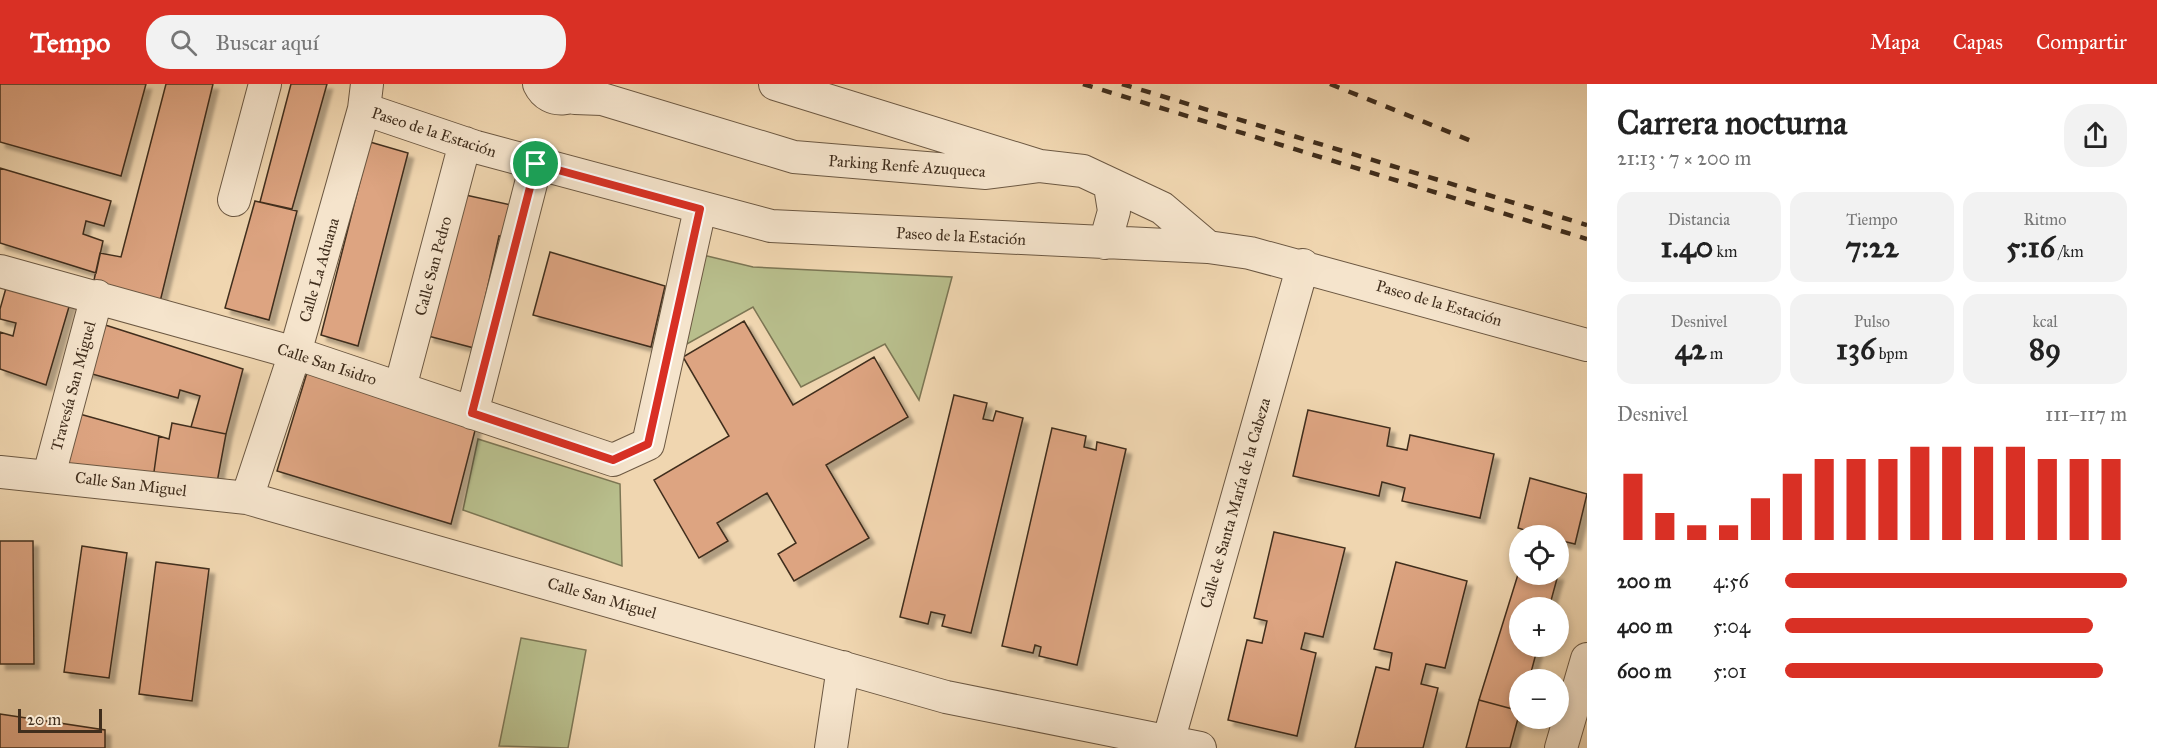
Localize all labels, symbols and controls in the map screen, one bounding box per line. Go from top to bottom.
search box [146,15,566,69]
text: Tempo [30,25,110,60]
icon: search [167,26,200,59]
text: Buscar aquí [215,29,319,56]
text: Mapa [1870,29,1920,55]
text: Capas [1953,29,2003,55]
text: Compartir [2036,29,2127,55]
street label: Paseo de la Estación [369,103,499,161]
text: Carrera nocturna [1617,103,1847,143]
button: share [2064,104,2127,167]
pin [510,138,561,189]
text: 21:13 · 7 × 200 m [1617,146,1751,170]
icon: arrive [519,147,552,180]
street label: Parking Renfe Azuqueca [828,151,987,182]
text: Distancia [1668,210,1730,229]
text: Tiempo [1846,210,1898,229]
text: Ritmo [2024,210,2066,229]
street label: Calle San Pedro [411,214,455,318]
street label: Calle La Aduana [295,215,343,324]
street label: Paseo de la Estación [896,223,1027,249]
text: 1.40 [1661,229,1713,265]
text: 7:22 [1845,229,1899,265]
text: 5:16 [2006,229,2055,265]
text: km [1713,242,1737,261]
text: /km [2055,242,2084,261]
street label: Paseo de la Estación [1374,276,1504,330]
text: Desnivel [1671,312,1727,331]
text: Pulso [1854,312,1890,331]
text: kcal [2032,312,2058,331]
street label: Travesía San Miguel [46,318,101,453]
text: 42 [1675,331,1706,367]
text: 136 [1836,331,1875,367]
text: 89 [2029,331,2061,367]
street label: Calle San Isidro [275,339,379,389]
text: m [1706,344,1723,363]
text: bpm [1875,344,1908,363]
street label: Calle de Santa María de la Cabeza [1196,396,1274,610]
text: Desnivel [1617,402,1688,426]
text: 111–117 m [2045,402,2127,426]
street label: Calle San Miguel [74,468,189,501]
map controls [1509,525,1569,729]
button: locate [1509,525,1569,585]
text: 200 m [1617,569,1671,593]
text: 4:56 [1713,569,1749,593]
street label: Calle San Miguel [545,573,659,624]
button: + [1509,597,1569,657]
text: 400 m [1617,614,1673,638]
text: 5:04 [1713,614,1750,638]
text: 600 m [1617,659,1672,683]
text: 5:01 [1713,659,1747,683]
button: − [1509,669,1569,729]
scale bar [18,706,102,734]
text: 20 m [27,710,61,729]

